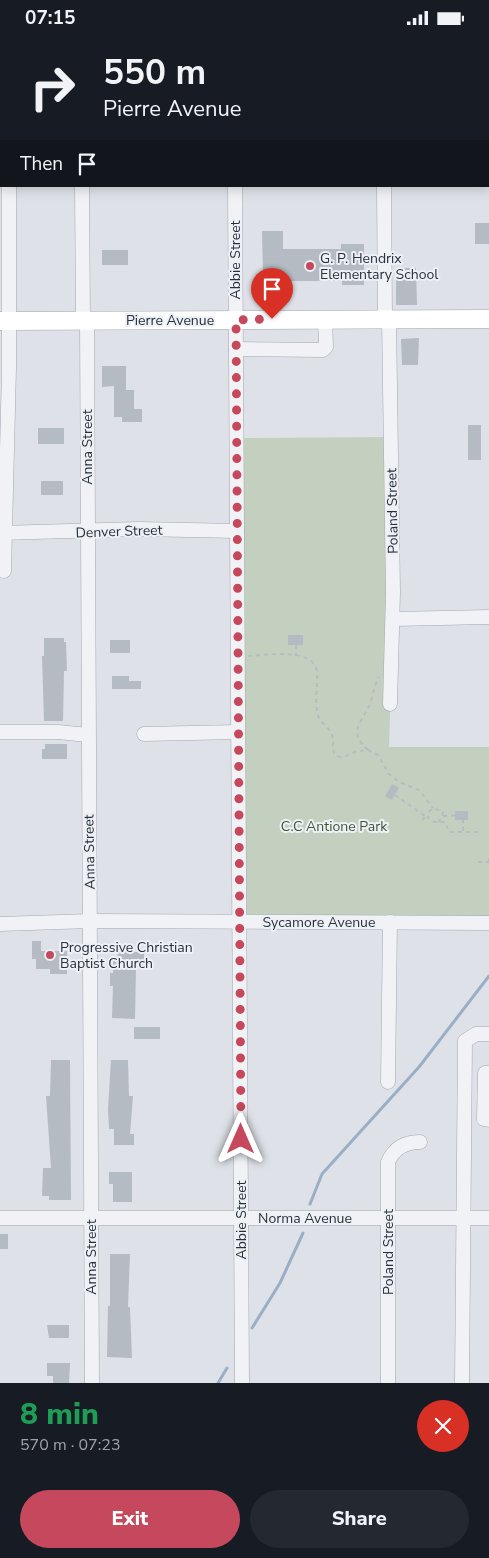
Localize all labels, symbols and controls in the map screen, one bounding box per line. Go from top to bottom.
text: 07:15 [25,5,75,31]
text: 550 m [103,49,206,96]
icon: right [20,55,85,120]
text: Pierre Avenue [103,94,242,124]
icon: arrive [73,150,101,178]
text: Then [20,151,63,177]
street label: Abbie Street [226,220,245,300]
place label: G. P. Hendrix Elementary School [320,249,439,284]
marker: G. P. Hendrix Elementary School [304,260,316,272]
pin [251,268,293,319]
icon: arrive [258,275,286,303]
street label: Pierre Avenue [126,311,214,330]
street label: Anna Street [78,409,97,485]
street label: Poland Street [382,468,403,554]
street label: Denver Street [75,520,163,543]
street label: Anna Street [79,814,100,890]
park label: C.C Antione Park [281,817,388,836]
street label: Sycamore Avenue [263,913,375,932]
place label: Progressive Christian Baptist Church [60,938,193,973]
marker: Progressive Christian Baptist Church [44,949,56,961]
position arrow [214,1112,266,1164]
street label: Abbie Street [232,1180,251,1260]
street label: Norma Avenue [258,1209,352,1228]
street label: Poland Street [379,1209,398,1295]
street label: Anna Street [82,1219,101,1295]
text: 8 min [20,1394,99,1435]
button: close [417,1400,469,1452]
text: 570 m · 07:23 [20,1434,121,1456]
button: Exit [20,1490,240,1548]
button: Share [250,1490,469,1548]

